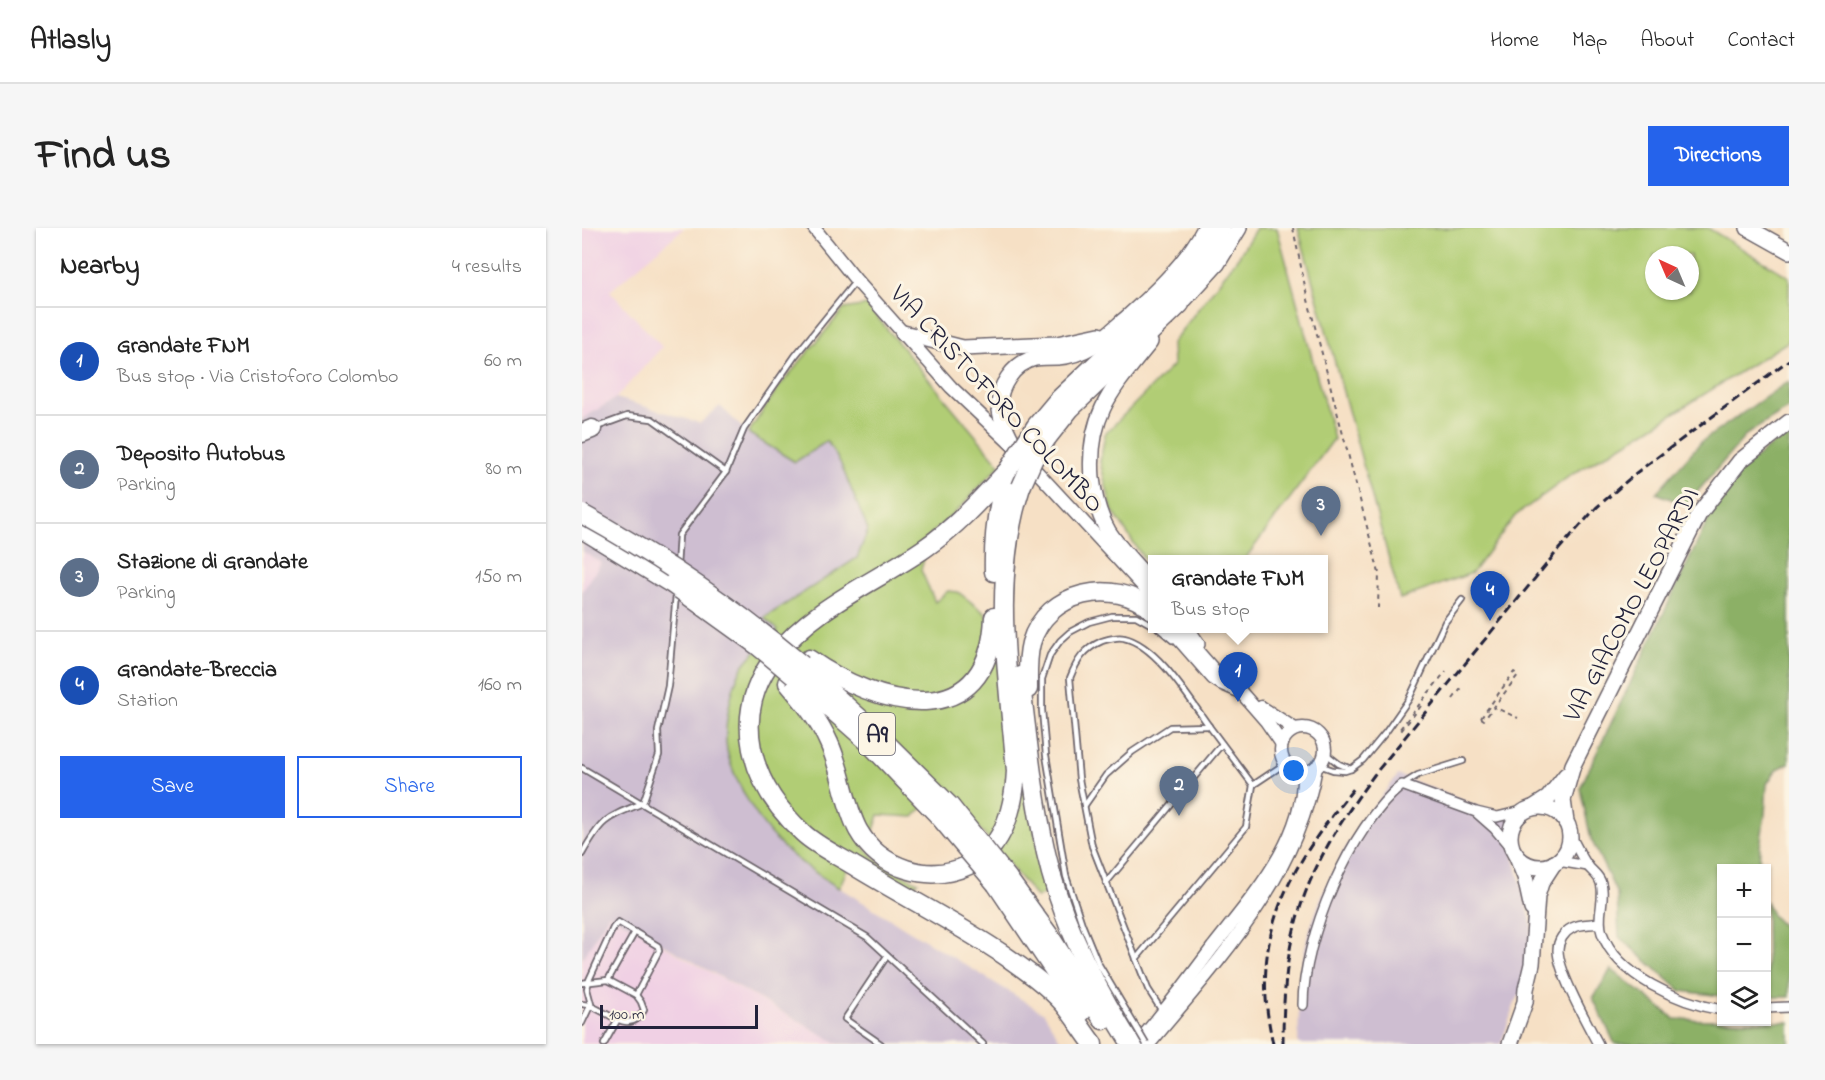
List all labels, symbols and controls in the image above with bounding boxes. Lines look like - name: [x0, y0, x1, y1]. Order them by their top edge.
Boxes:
- text: Atlasly: [30, 21, 111, 62]
- text: Home: [1490, 26, 1539, 56]
- text: Map: [1572, 26, 1607, 56]
- text: About: [1640, 26, 1694, 56]
- text: Contact: [1727, 26, 1795, 56]
- text: Find us: [36, 126, 171, 187]
- button: Directions: [1648, 126, 1789, 186]
- north arrow: [1645, 246, 1699, 300]
- text: Nearby: [60, 248, 139, 286]
- text: 4 results: [452, 253, 522, 282]
- street label: VIA CRISTOFORO COLOMBO: [879, 277, 1112, 523]
- text: Grandate FNM: [117, 331, 250, 363]
- text: 1: [76, 347, 83, 376]
- text: 60 m: [484, 347, 522, 376]
- text: Bus stop · Via Cristoforo Colombo: [117, 363, 398, 392]
- text: Deposito Autobus: [117, 439, 285, 471]
- text: 2: [75, 455, 84, 484]
- text: 80 m: [485, 455, 522, 484]
- text: Parking: [117, 471, 176, 500]
- street label: VIA GIACOMO LEOPARDI: [1554, 481, 1711, 730]
- pin: 3: [1302, 486, 1340, 536]
- text: Stazione di Grandate: [117, 547, 308, 579]
- popup: [1148, 555, 1328, 633]
- text: 3: [75, 563, 84, 592]
- text: 150 m: [475, 563, 522, 592]
- text: Grandate FNM: [1172, 564, 1304, 596]
- pin: 4: [1470, 572, 1510, 621]
- text: Parking: [117, 579, 176, 608]
- text: Bus stop: [1172, 596, 1250, 625]
- pin: 1: [1218, 652, 1258, 702]
- text: Grandate-Breccia: [117, 655, 277, 687]
- text: 4: [75, 671, 84, 700]
- text: 160 m: [478, 671, 522, 700]
- text: Station: [117, 687, 178, 716]
- road number: A9: [859, 713, 895, 755]
- button: Save: [60, 756, 285, 818]
- button: Share: [297, 756, 522, 818]
- your location: [1279, 756, 1308, 785]
- pin: 2: [1160, 766, 1198, 816]
- map controls: [1717, 864, 1771, 1026]
- button: +: [1717, 864, 1771, 918]
- button: −: [1717, 918, 1771, 972]
- button: layers: [1717, 972, 1771, 1026]
- scale bar: [600, 1002, 758, 1030]
- text: 100 m: [609, 1003, 644, 1027]

